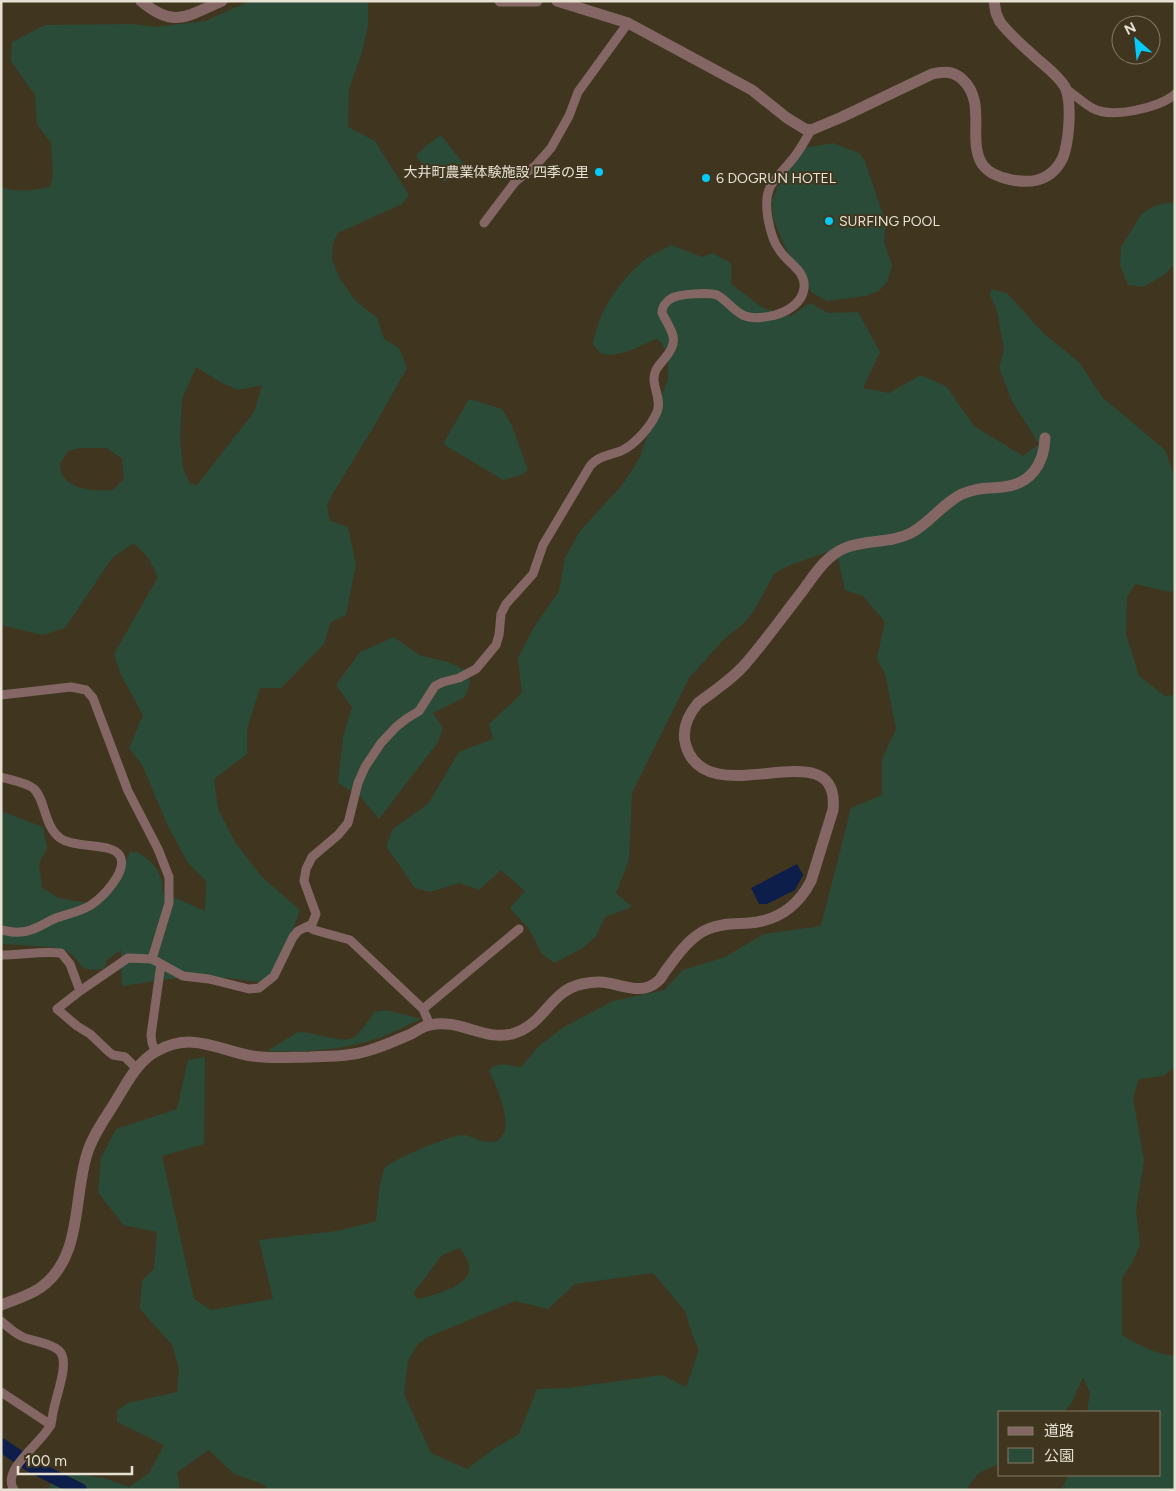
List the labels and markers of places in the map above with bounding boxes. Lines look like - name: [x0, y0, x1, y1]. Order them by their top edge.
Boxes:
- place label: 大井町農業体験施設 四季の里: [404, 164, 589, 181]
- marker: 大井町農業体験施設 四季の里: [593, 166, 605, 178]
- place label: 6 DOGRUN HOTEL: [716, 170, 837, 187]
- marker: 6 DOGRUN HOTEL: [700, 172, 712, 184]
- place label: SURFING POOL: [839, 213, 940, 230]
- marker: SURFING POOL: [823, 215, 835, 227]

